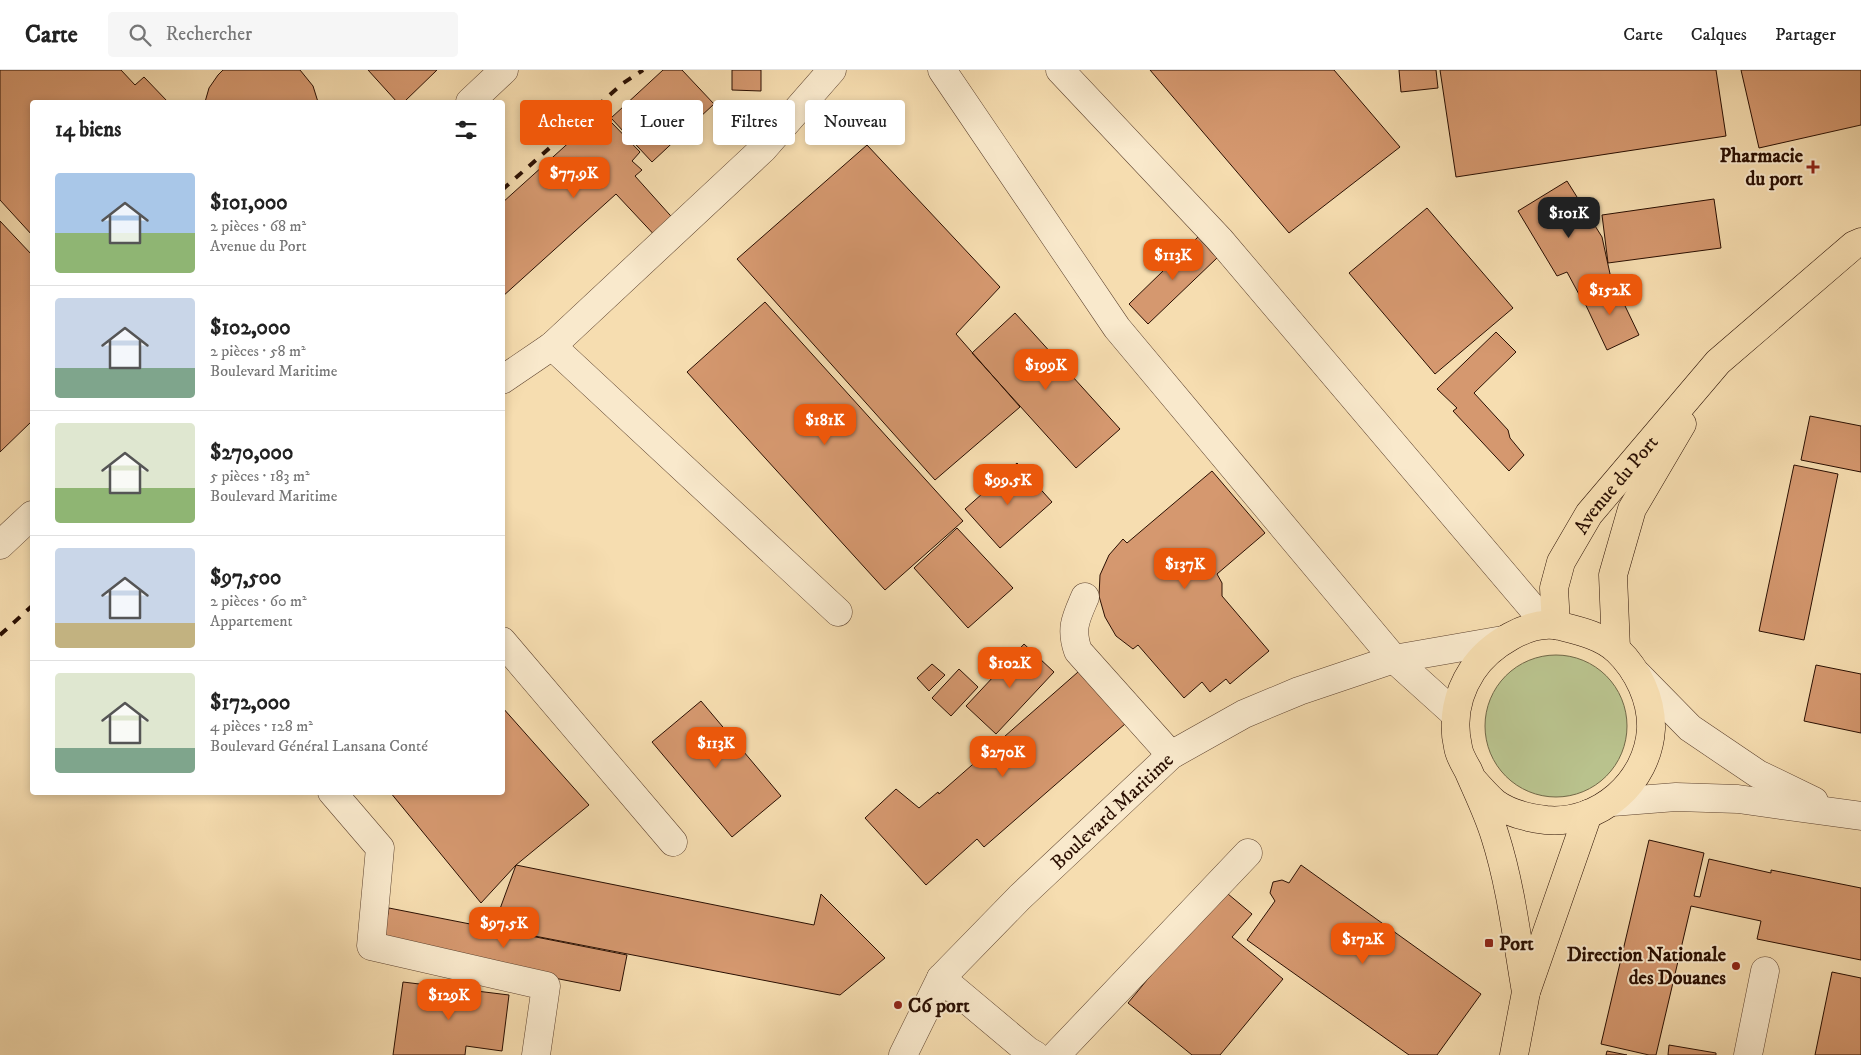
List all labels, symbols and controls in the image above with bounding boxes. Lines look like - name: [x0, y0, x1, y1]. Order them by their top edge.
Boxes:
- search box: [108, 12, 458, 57]
- text: Carte: [25, 20, 78, 50]
- icon: search: [126, 21, 154, 49]
- text: Rechercher: [166, 23, 252, 46]
- text: Carte: [1623, 24, 1663, 46]
- text: Calques: [1691, 24, 1747, 46]
- text: Partager: [1775, 24, 1836, 46]
- chip: Acheter: [520, 100, 612, 145]
- chip: Louer: [622, 100, 703, 145]
- chip: Filtres: [713, 100, 795, 145]
- chip: Nouveau: [805, 100, 905, 145]
- icon: filters: [452, 116, 480, 144]
- text: 14 biens: [55, 117, 121, 143]
- place label: Pharmacie du port: [1719, 144, 1804, 192]
- pin: $77.9K: [533, 156, 615, 199]
- marker: Pharmacie du port: [1807, 161, 1819, 173]
- text: $77.9K: [550, 163, 598, 183]
- text: $101,000: [210, 190, 288, 216]
- icon: home: [95, 193, 155, 253]
- pin: $101K: [1534, 196, 1604, 239]
- text: $101K: [1549, 203, 1589, 223]
- text: 2 pièces · 68 m²: [210, 216, 306, 236]
- text: Avenue du Port: [210, 236, 307, 256]
- pin: $113K: [1138, 238, 1208, 281]
- text: $113K: [1154, 245, 1192, 265]
- pin: $152K: [1575, 274, 1645, 316]
- text: $152K: [1589, 280, 1631, 300]
- text: $102,000: [210, 315, 291, 341]
- icon: home: [95, 318, 155, 378]
- text: 2 pièces · 58 m²: [210, 341, 306, 361]
- pin: $199K: [1011, 348, 1081, 391]
- text: $199K: [1025, 355, 1067, 375]
- text: Boulevard Maritime: [210, 361, 337, 381]
- pin: $181K: [790, 404, 860, 446]
- text: $181K: [805, 410, 845, 430]
- street label: Avenue du Port: [1569, 431, 1664, 539]
- text: $270,000: [210, 440, 293, 466]
- icon: home: [95, 443, 155, 503]
- pin: $99.5K: [967, 464, 1049, 506]
- text: 5 pièces · 183 m²: [210, 466, 310, 486]
- text: $99.5K: [984, 470, 1032, 490]
- text: Boulevard Maritime: [210, 486, 337, 506]
- pin: $137K: [1150, 548, 1220, 590]
- text: $137K: [1165, 554, 1205, 574]
- text: $97,500: [210, 565, 281, 591]
- icon: home: [95, 568, 155, 628]
- text: 2 pièces · 60 m²: [210, 591, 307, 611]
- text: Appartement: [210, 611, 293, 631]
- pin: $102K: [975, 646, 1045, 689]
- text: $102K: [989, 653, 1031, 673]
- text: $172,000: [210, 690, 290, 716]
- icon: home: [95, 693, 155, 753]
- text: 4 pièces · 128 m²: [210, 716, 313, 736]
- pin: $113K: [681, 726, 751, 769]
- text: $113K: [697, 733, 735, 753]
- text: Boulevard Général Lansana Conté: [210, 736, 428, 756]
- pin: $270K: [968, 736, 1038, 778]
- text: $270K: [981, 742, 1025, 762]
- street label: Boulevard Maritime: [1046, 748, 1179, 875]
- pin: $97.5K: [463, 906, 545, 949]
- text: $97.5K: [480, 913, 528, 933]
- pin: $172K: [1328, 922, 1398, 965]
- text: $172K: [1342, 929, 1384, 949]
- place label: Port: [1499, 932, 1534, 957]
- marker: Port: [1483, 937, 1495, 949]
- place label: Direction Nationale des Douanes: [1567, 943, 1727, 991]
- marker: Direction Nationale des Douanes: [1730, 960, 1742, 972]
- pin: $129K: [414, 978, 484, 1021]
- text: $129K: [428, 985, 470, 1005]
- place label: C6 port: [908, 994, 970, 1019]
- marker: C6 port: [892, 999, 904, 1011]

